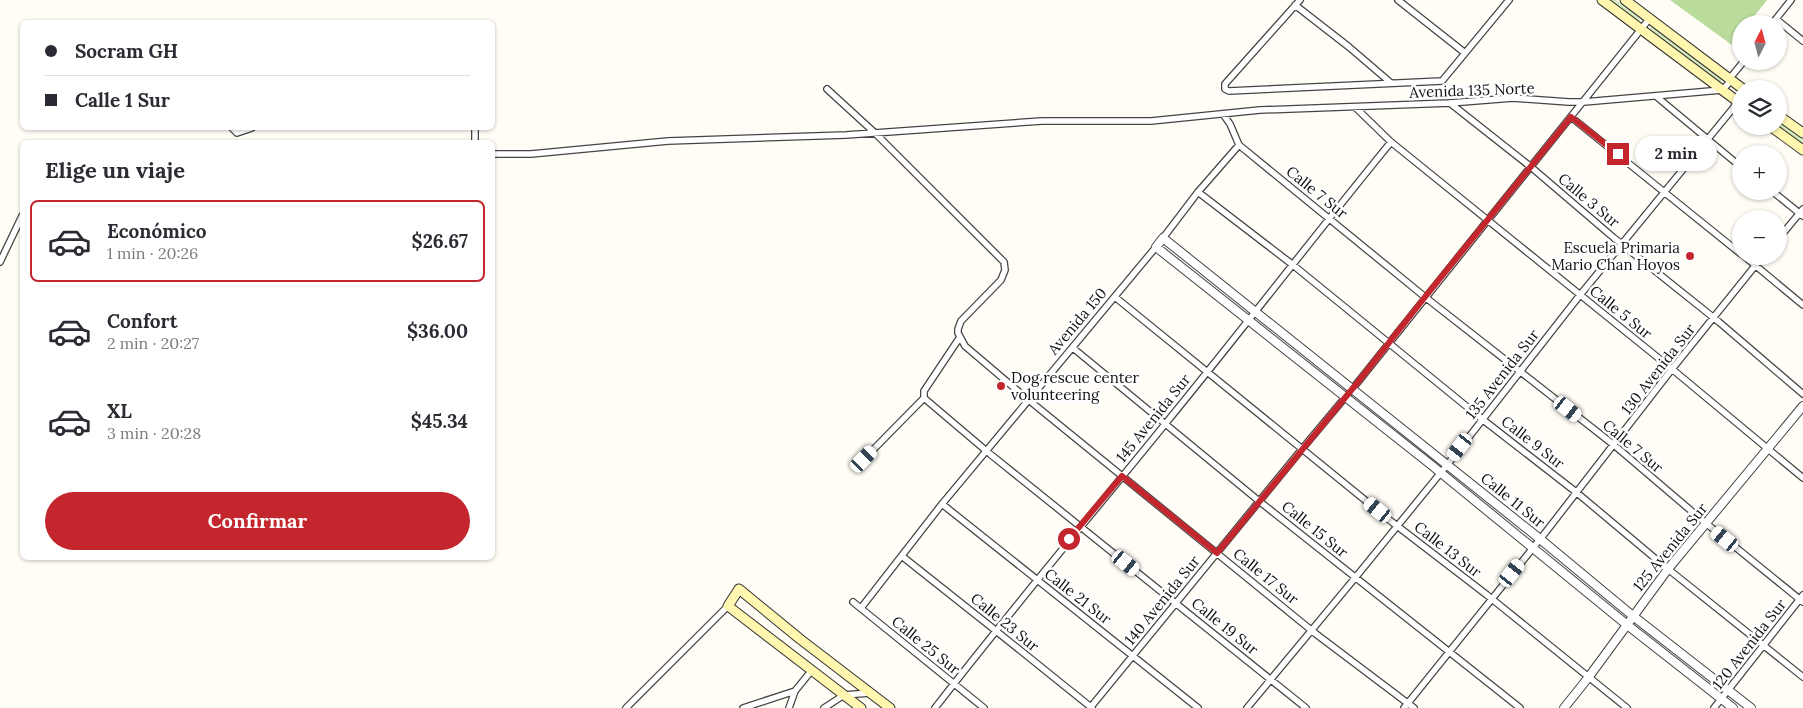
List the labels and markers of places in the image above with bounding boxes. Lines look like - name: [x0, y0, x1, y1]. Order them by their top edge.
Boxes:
- place label: Escuela Primaria Mario Chan Hoyos: [1551, 238, 1680, 274]
- marker: Escuela Primaria Mario Chan Hoyos: [1684, 250, 1696, 262]
- place label: Dog rescue center volunteering: [1011, 368, 1140, 404]
- marker: Dog rescue center volunteering: [995, 380, 1007, 392]

